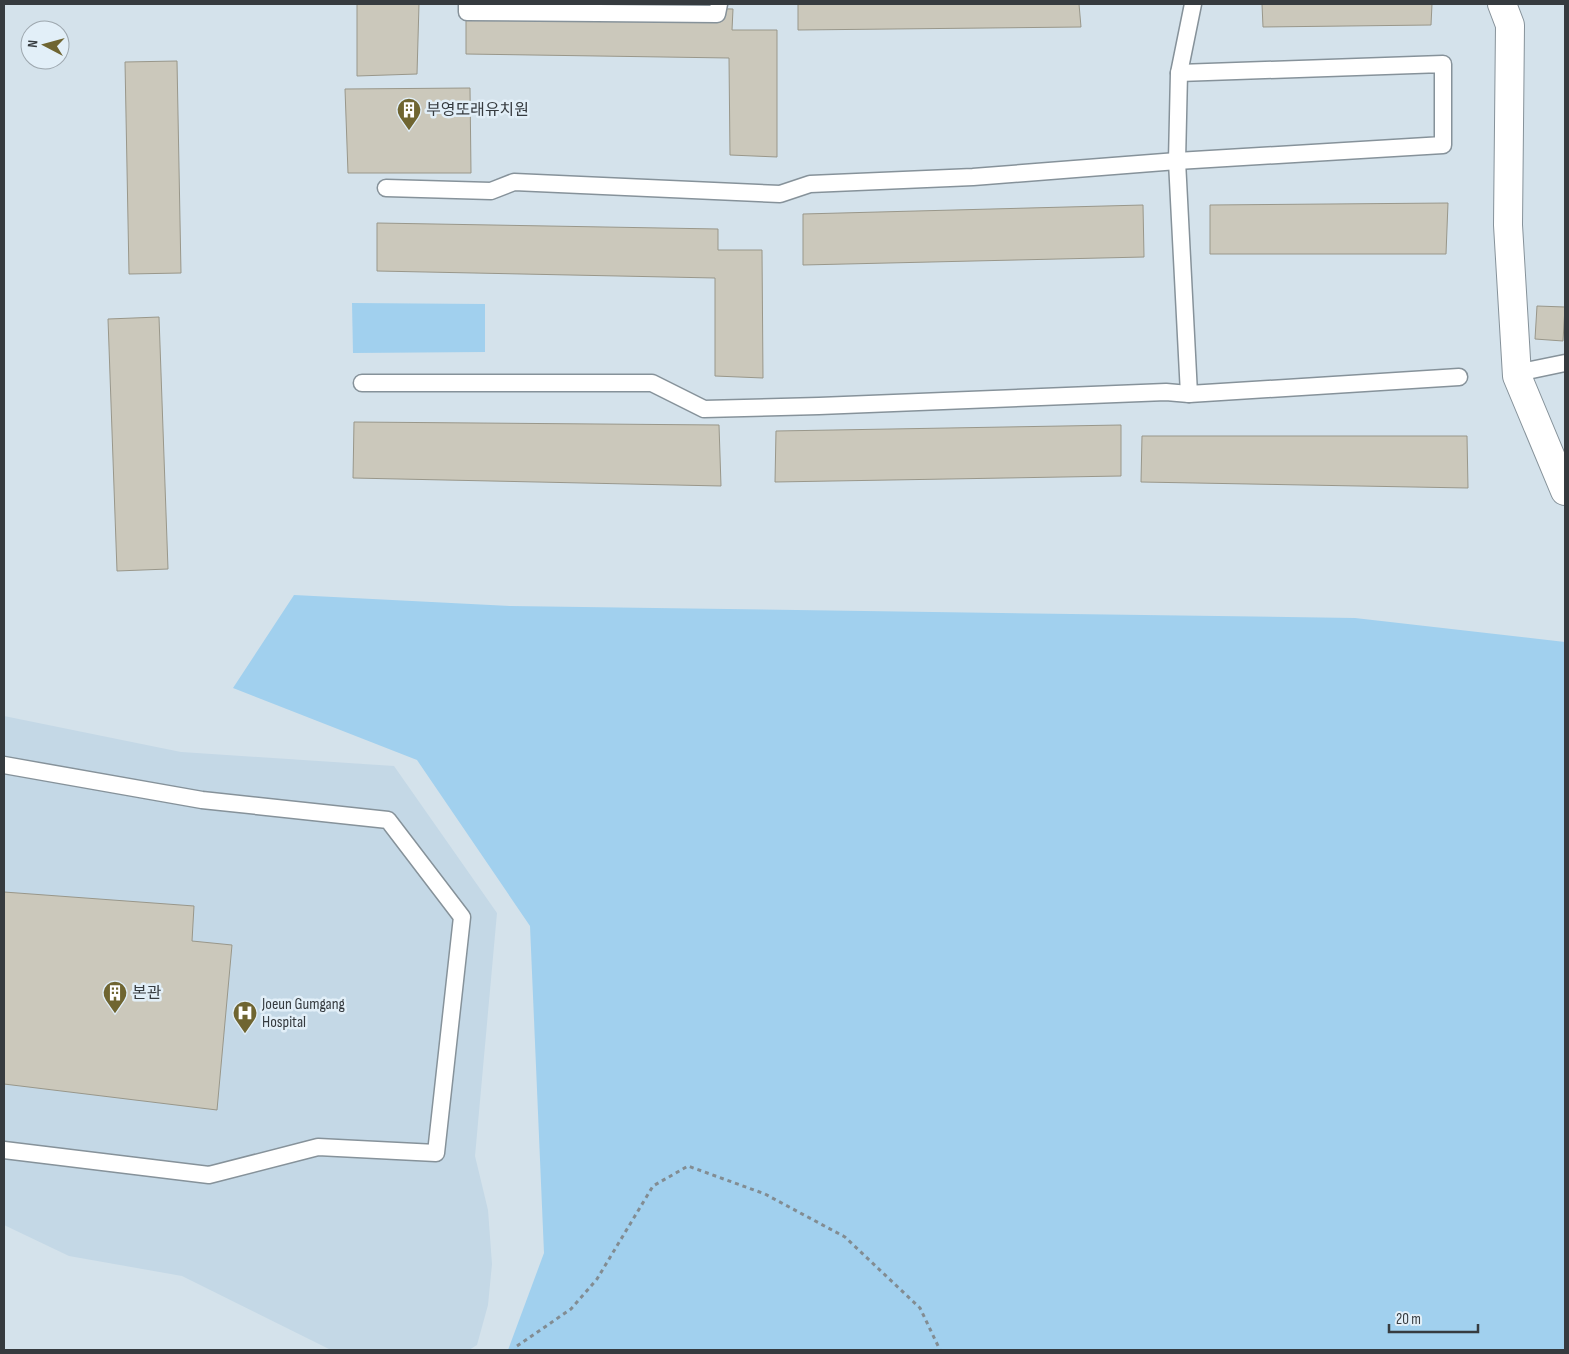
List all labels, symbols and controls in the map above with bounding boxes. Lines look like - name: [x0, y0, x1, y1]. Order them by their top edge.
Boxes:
- north arrow: [20, 20, 70, 70]
- text: N: [24, 39, 41, 48]
- building icon: 부영또래유치원: [396, 97, 422, 131]
- place label: 부영또래유치원: [426, 101, 529, 120]
- building icon: 본관: [102, 980, 128, 1014]
- place label: 본관: [132, 984, 162, 1003]
- place label: Joeun Gumgang Hospital: [261, 995, 345, 1032]
- hospital icon: Joeun Gumgang Hospital: [232, 1000, 258, 1034]
- scale bar: [1389, 1302, 1478, 1334]
- text: 20 m: [1396, 1310, 1421, 1329]

